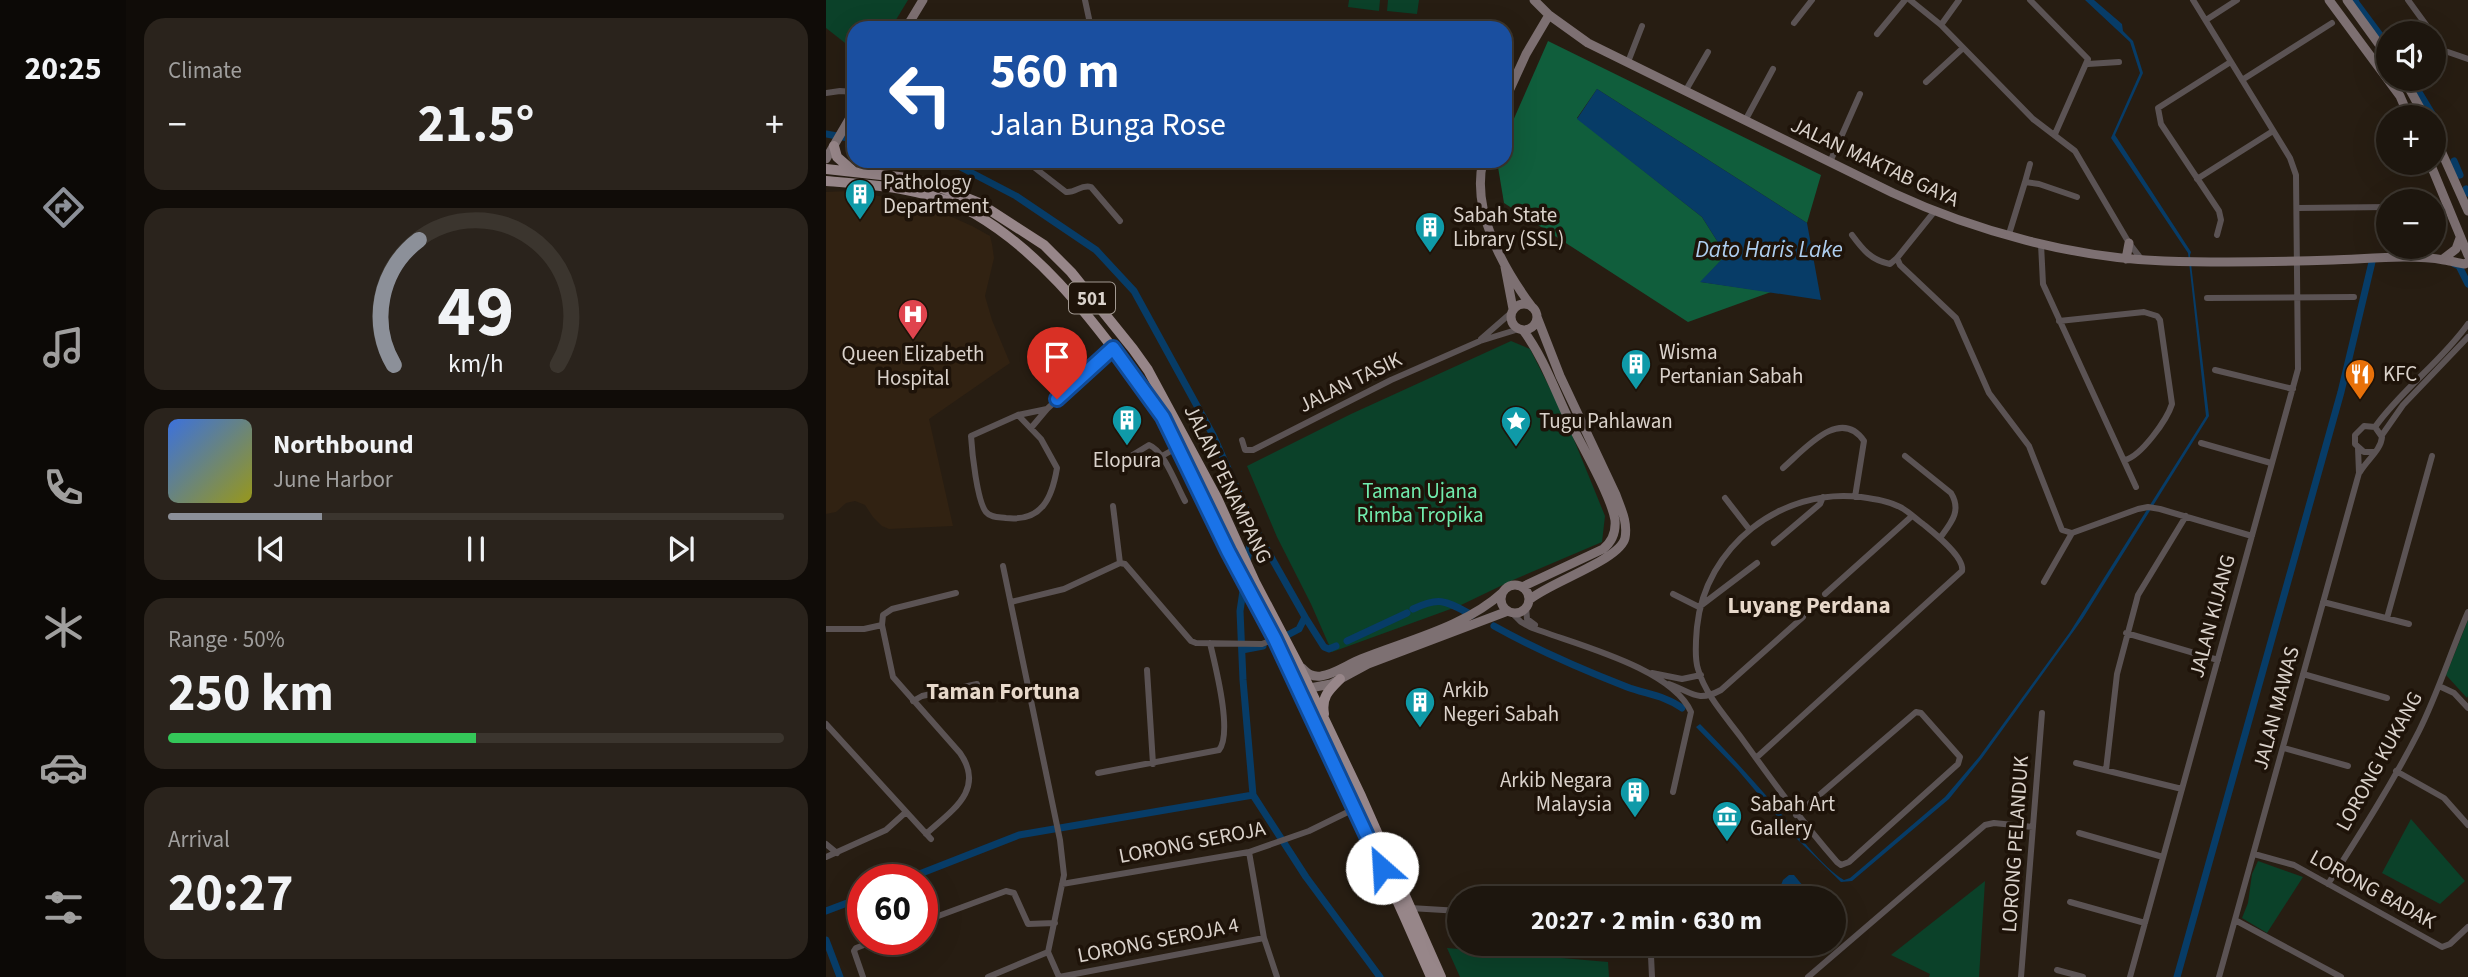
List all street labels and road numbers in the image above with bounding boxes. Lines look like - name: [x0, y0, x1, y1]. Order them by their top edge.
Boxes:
- street label: JALAN MAKTAB GAYA: [1786, 110, 1965, 214]
- road number: 501: [1069, 282, 1115, 314]
- street label: JALAN TASIK: [1293, 344, 1407, 420]
- street label: JALAN PENAMPANG: [1177, 400, 1279, 568]
- street label: JALAN KIJANG: [2181, 551, 2243, 681]
- street label: JALAN MAWAS: [2245, 643, 2307, 773]
- street label: LORONG KUKANG: [2328, 686, 2430, 836]
- street label: LORONG PELANDUK: [1994, 754, 2036, 933]
- street label: LORONG SEROJA: [1116, 813, 1269, 871]
- street label: LORONG BADAK: [2304, 842, 2442, 937]
- street label: LORONG SEROJA 4: [1075, 910, 1241, 970]

